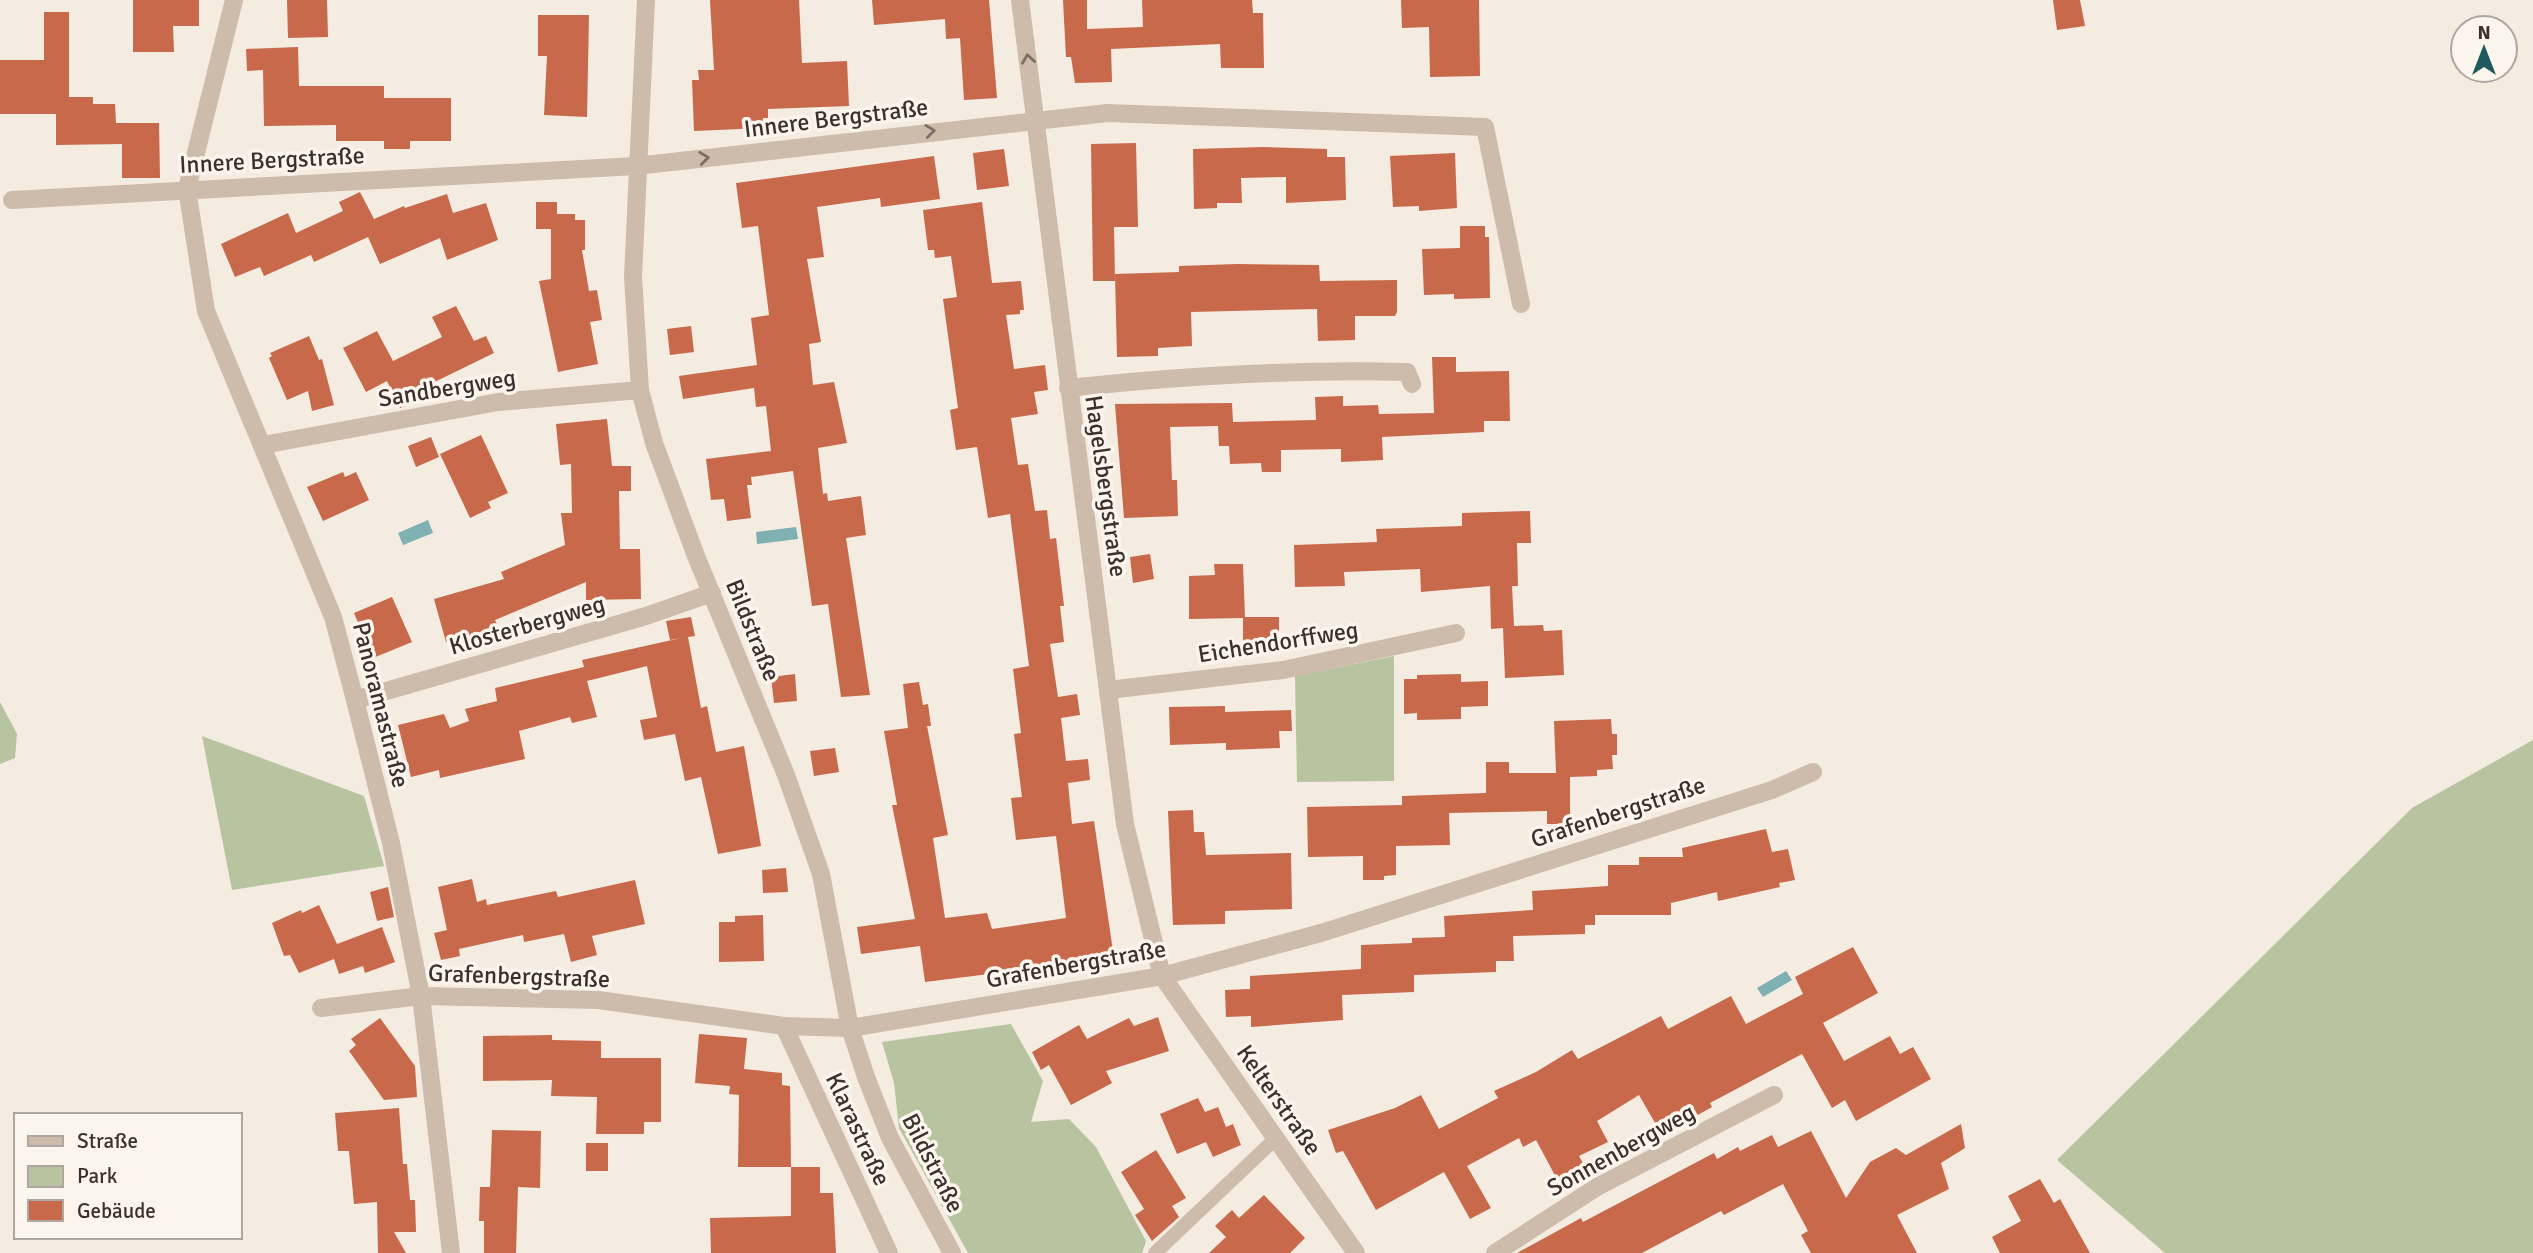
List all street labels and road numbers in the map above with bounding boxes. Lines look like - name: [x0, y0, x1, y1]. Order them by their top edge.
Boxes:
- street label: Innere Bergstraße: [742, 92, 930, 144]
- street label: Innere Bergstraße: [179, 140, 365, 180]
- street label: Sandbergweg: [376, 362, 518, 414]
- street label: Hagelsbergstraße: [1078, 393, 1134, 579]
- street label: Bildstraße: [719, 575, 787, 685]
- street label: Klosterbergweg: [446, 588, 608, 662]
- street label: Eichendorffweg: [1196, 615, 1360, 669]
- street label: Panoramastraße: [346, 619, 416, 791]
- street label: Grafenbergstraße: [1527, 770, 1709, 854]
- street label: Grafenbergstraße: [984, 933, 1168, 995]
- street label: Grafenbergstraße: [428, 958, 610, 994]
- street label: Kelterstraße: [1230, 1039, 1328, 1161]
- street label: Klarastraße: [819, 1068, 897, 1190]
- street label: Sonnenbergweg: [1542, 1097, 1700, 1203]
- street label: Bildstraße: [895, 1108, 971, 1218]

